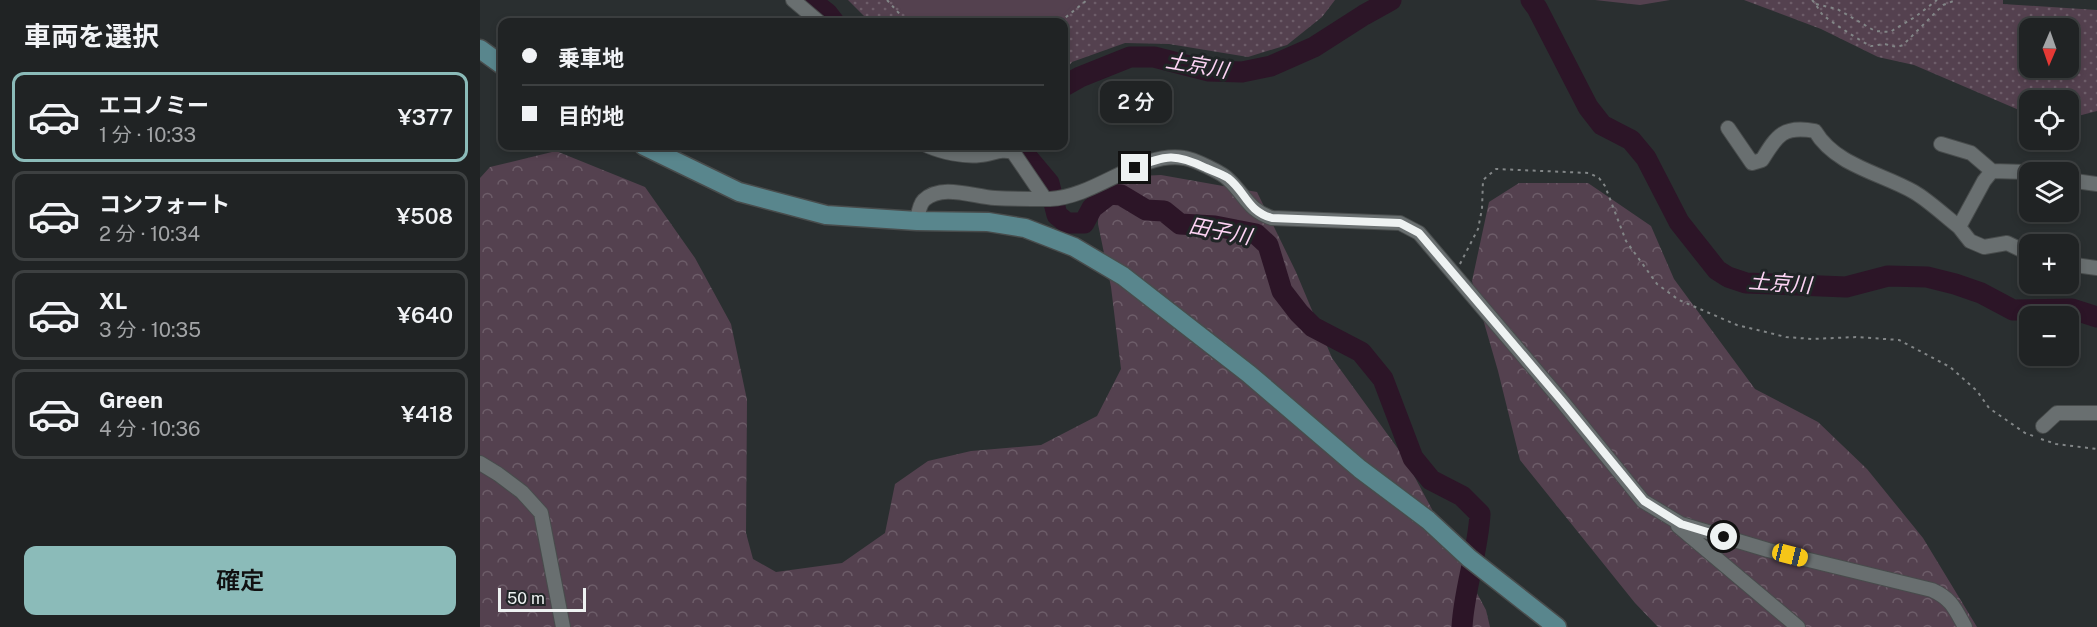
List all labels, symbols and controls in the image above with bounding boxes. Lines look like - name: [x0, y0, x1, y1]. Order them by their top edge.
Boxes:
- north arrow: [2019, 18, 2079, 78]
- map controls: [2019, 18, 2079, 366]
- text: 車両を選択: [24, 20, 159, 52]
- text: 乗車地: [558, 45, 624, 71]
- water label: 土京川: [1164, 47, 1232, 83]
- callout: 2 分: [1099, 81, 1171, 123]
- icon: car: [27, 90, 81, 144]
- text: 2 分: [1117, 90, 1155, 114]
- button: locate: [2019, 90, 2079, 150]
- text: エコノミー: [99, 92, 209, 118]
- text: 目的地: [558, 103, 624, 129]
- text: ¥377: [398, 104, 453, 130]
- text: 1 分 · 10:33: [99, 123, 196, 147]
- route end: [1121, 154, 1148, 181]
- button: layers: [2019, 162, 2079, 222]
- icon: car: [27, 189, 81, 243]
- text: コンフォート: [99, 191, 230, 217]
- text: ¥508: [396, 203, 453, 229]
- water label: 田子川: [1187, 213, 1255, 250]
- text: 2 分 · 10:34: [99, 222, 200, 246]
- button: +: [2019, 234, 2079, 294]
- water label: 土京川: [1748, 268, 1814, 298]
- icon: car: [27, 288, 81, 342]
- text: XL: [99, 288, 127, 314]
- text: ¥640: [397, 302, 453, 328]
- button: −: [2019, 306, 2079, 366]
- text: 3 分 · 10:35: [99, 318, 201, 342]
- icon: car: [27, 387, 81, 441]
- text: Green: [99, 387, 163, 413]
- text: ¥418: [401, 401, 453, 427]
- text: 4 分 · 10:36: [99, 417, 200, 441]
- route start: [1710, 523, 1737, 550]
- car: [1770, 542, 1810, 568]
- button: 確定: [24, 546, 456, 615]
- scale bar: [498, 585, 586, 612]
- text: 50 m: [507, 589, 545, 608]

